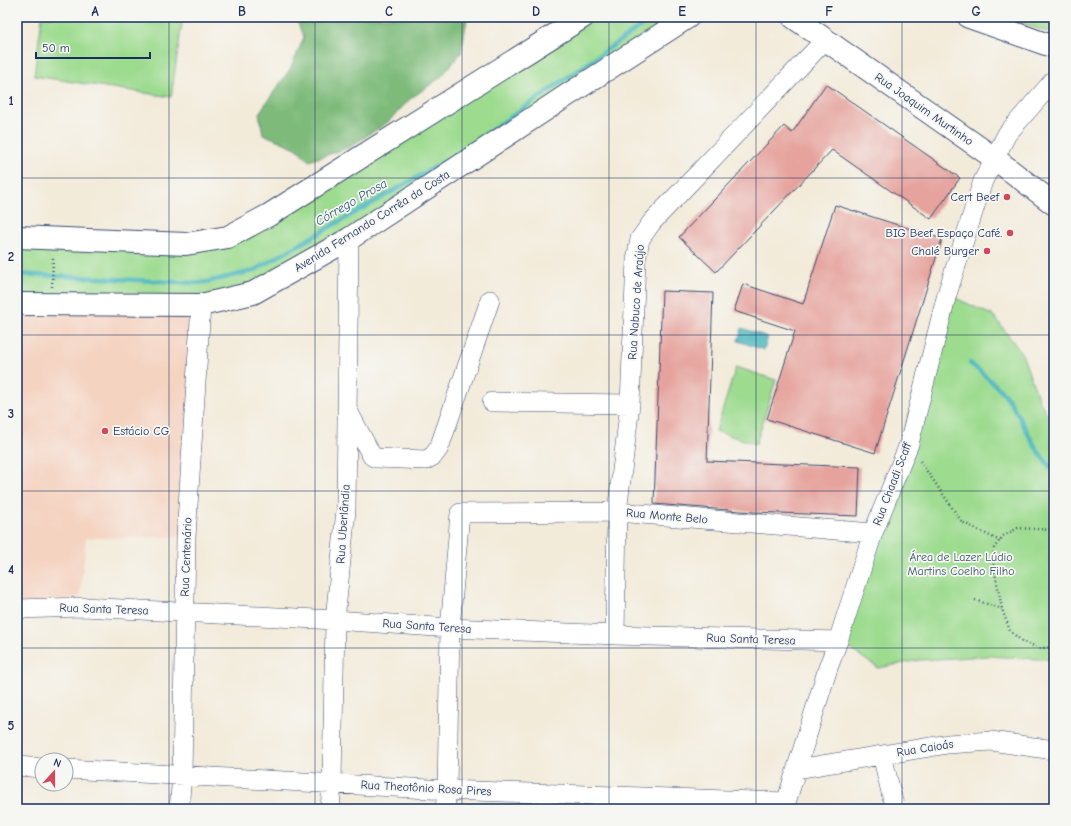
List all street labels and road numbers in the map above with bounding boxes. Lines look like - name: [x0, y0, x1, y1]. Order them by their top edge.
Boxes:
- street label: Rua Joaquim Murtinho: [872, 70, 976, 148]
- street label: Avenida Fernando Corrêa da Costa: [292, 167, 452, 275]
- street label: Rua Nabuco de Araújo: [625, 244, 647, 360]
- street label: Rua Chaadi Scaff: [870, 440, 915, 528]
- street label: Rua Uberlândia: [333, 484, 353, 564]
- street label: Rua Monte Belo: [626, 505, 708, 527]
- street label: Rua Centenário: [178, 517, 194, 597]
- street label: Rua Santa Teresa: [59, 600, 149, 618]
- street label: Rua Santa Teresa: [382, 616, 472, 636]
- street label: Rua Santa Teresa: [706, 630, 796, 648]
- street label: Rua Caioás: [896, 737, 954, 759]
- street label: Rua Theotônio Rosa Pires: [360, 778, 492, 798]

